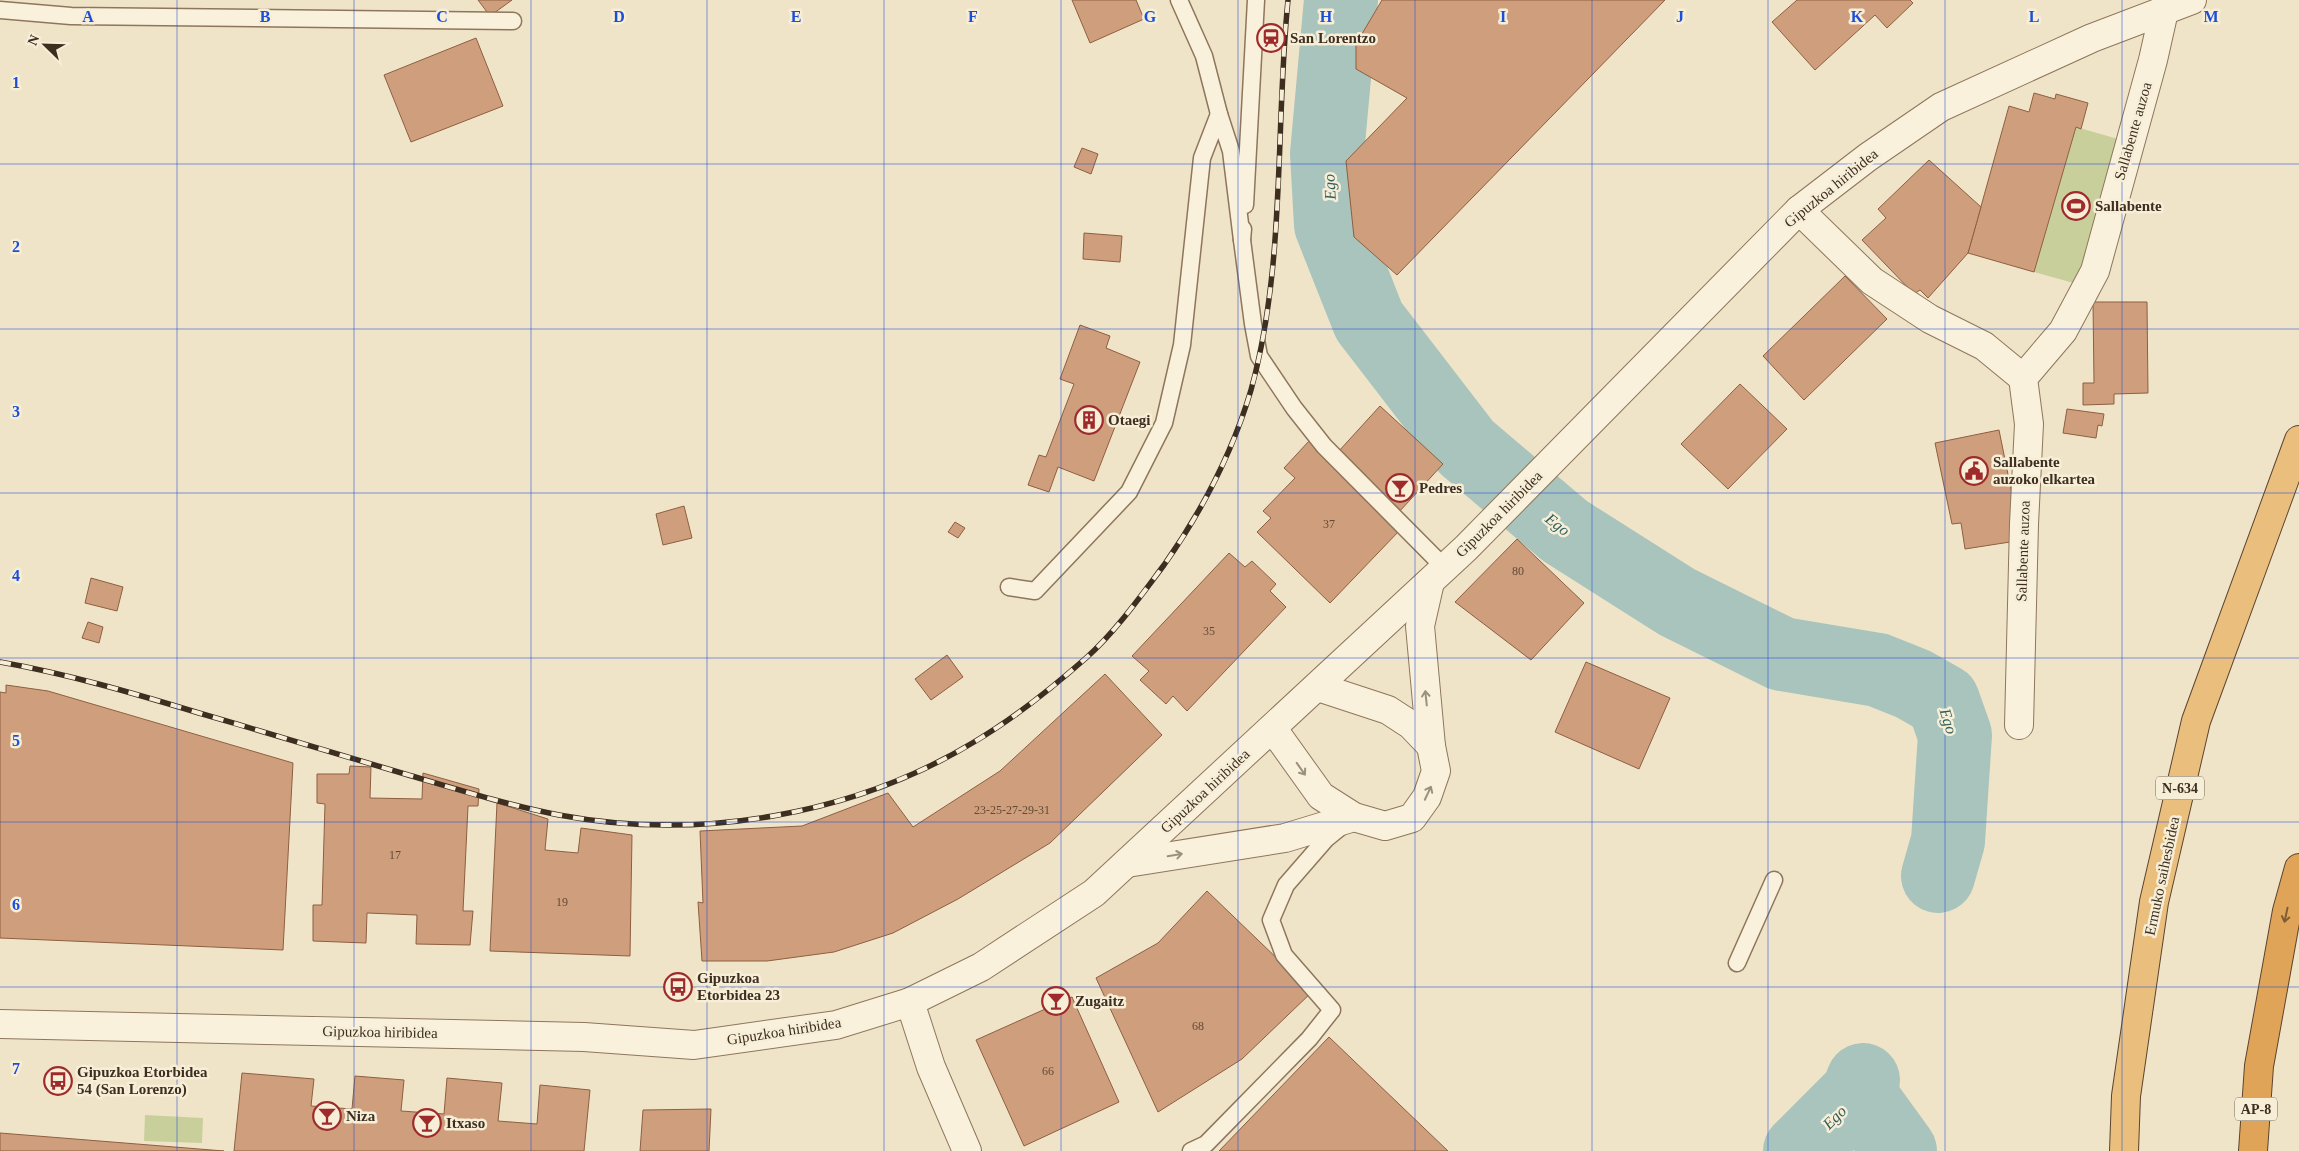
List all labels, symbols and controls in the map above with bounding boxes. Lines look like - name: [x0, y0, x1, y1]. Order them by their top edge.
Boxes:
- text: A: [82, 8, 94, 25]
- text: B: [260, 8, 271, 25]
- text: C: [436, 8, 448, 25]
- text: D: [613, 8, 625, 25]
- text: E: [791, 8, 801, 25]
- text: F: [968, 8, 978, 25]
- text: G: [1144, 8, 1157, 25]
- text: H: [1320, 8, 1333, 25]
- text: I: [1500, 8, 1506, 25]
- text: J: [1676, 8, 1684, 25]
- text: K: [1851, 8, 1864, 25]
- text: L: [2029, 8, 2039, 25]
- text: M: [2203, 8, 2219, 25]
- north arrow: [20, 20, 70, 70]
- station icon: San Lorentzo: [1256, 23, 1286, 53]
- place label: San Lorentzo: [1290, 30, 1376, 46]
- text: N: [25, 33, 42, 48]
- text: 1: [12, 74, 20, 91]
- street label: Sallabente auzoa: [2111, 80, 2155, 182]
- street label: Gipuzkoa hiribidea: [1781, 145, 1881, 231]
- water label: Ego: [1320, 174, 1340, 201]
- sports icon: Sallabente: [2061, 191, 2091, 221]
- place label: Sallabente: [2095, 198, 2162, 214]
- text: 2: [12, 238, 20, 255]
- text: 3: [12, 403, 20, 420]
- building icon: Otaegi: [1074, 405, 1104, 435]
- place label: Otaegi: [1108, 412, 1151, 428]
- place label: Sallabente auzoko elkartea: [1993, 454, 2096, 487]
- public building icon: Sallabente auzoko elkartea: [1959, 456, 1989, 486]
- street label: Gipuzkoa hiribidea: [1453, 467, 1546, 560]
- bar icon: Pedres: [1385, 473, 1415, 503]
- place label: Pedres: [1419, 480, 1462, 496]
- street label: Sallabente auzoa: [2013, 500, 2033, 602]
- water label: Ego: [1541, 509, 1573, 540]
- house number: 37: [1323, 517, 1335, 531]
- house number: 80: [1512, 564, 1524, 578]
- text: 4: [12, 567, 20, 584]
- house number: 35: [1203, 624, 1215, 638]
- one-way arrow: [1421, 690, 1431, 706]
- water label: Ego: [1935, 705, 1960, 736]
- text: 5: [12, 732, 20, 749]
- street label: Gipuzkoa hiribidea: [1157, 746, 1253, 836]
- one-way arrow: [1296, 762, 1306, 776]
- road number: N-634: [2156, 776, 2204, 800]
- one-way arrow: [1423, 786, 1433, 801]
- house number: 23-25-27-29-31: [974, 803, 1050, 817]
- street label: Ermuko saihesbidea: [2142, 815, 2182, 937]
- house number: 17: [389, 848, 401, 862]
- one-way arrow: [1167, 850, 1183, 860]
- house number: 19: [556, 895, 568, 909]
- text: 6: [12, 896, 20, 913]
- one-way arrow: [2281, 907, 2291, 923]
- place label: Gipuzkoa Etorbidea 23: [697, 970, 780, 1003]
- bus stop icon: Gipuzkoa Etorbidea 23: [663, 972, 693, 1002]
- bar icon: Zugaitz: [1041, 986, 1071, 1016]
- place label: Zugaitz: [1075, 993, 1125, 1009]
- street label: Gipuzkoa hiribidea: [726, 1014, 843, 1048]
- house number: 68: [1192, 1019, 1204, 1033]
- street label: Gipuzkoa hiribidea: [322, 1023, 438, 1041]
- text: 7: [12, 1060, 20, 1077]
- place label: Gipuzkoa Etorbidea 54 (San Lorenzo): [77, 1064, 208, 1098]
- house number: 66: [1042, 1064, 1054, 1078]
- bus stop icon: Gipuzkoa Etorbidea 54 (San Lorenzo): [43, 1066, 73, 1096]
- road number: AP-8: [2235, 1098, 2277, 1120]
- bar icon: Niza: [312, 1101, 342, 1131]
- water label: Ego: [1819, 1102, 1850, 1134]
- place label: Niza: [346, 1108, 376, 1124]
- bar icon: Itxaso: [412, 1108, 442, 1138]
- place label: Itxaso: [446, 1115, 485, 1131]

